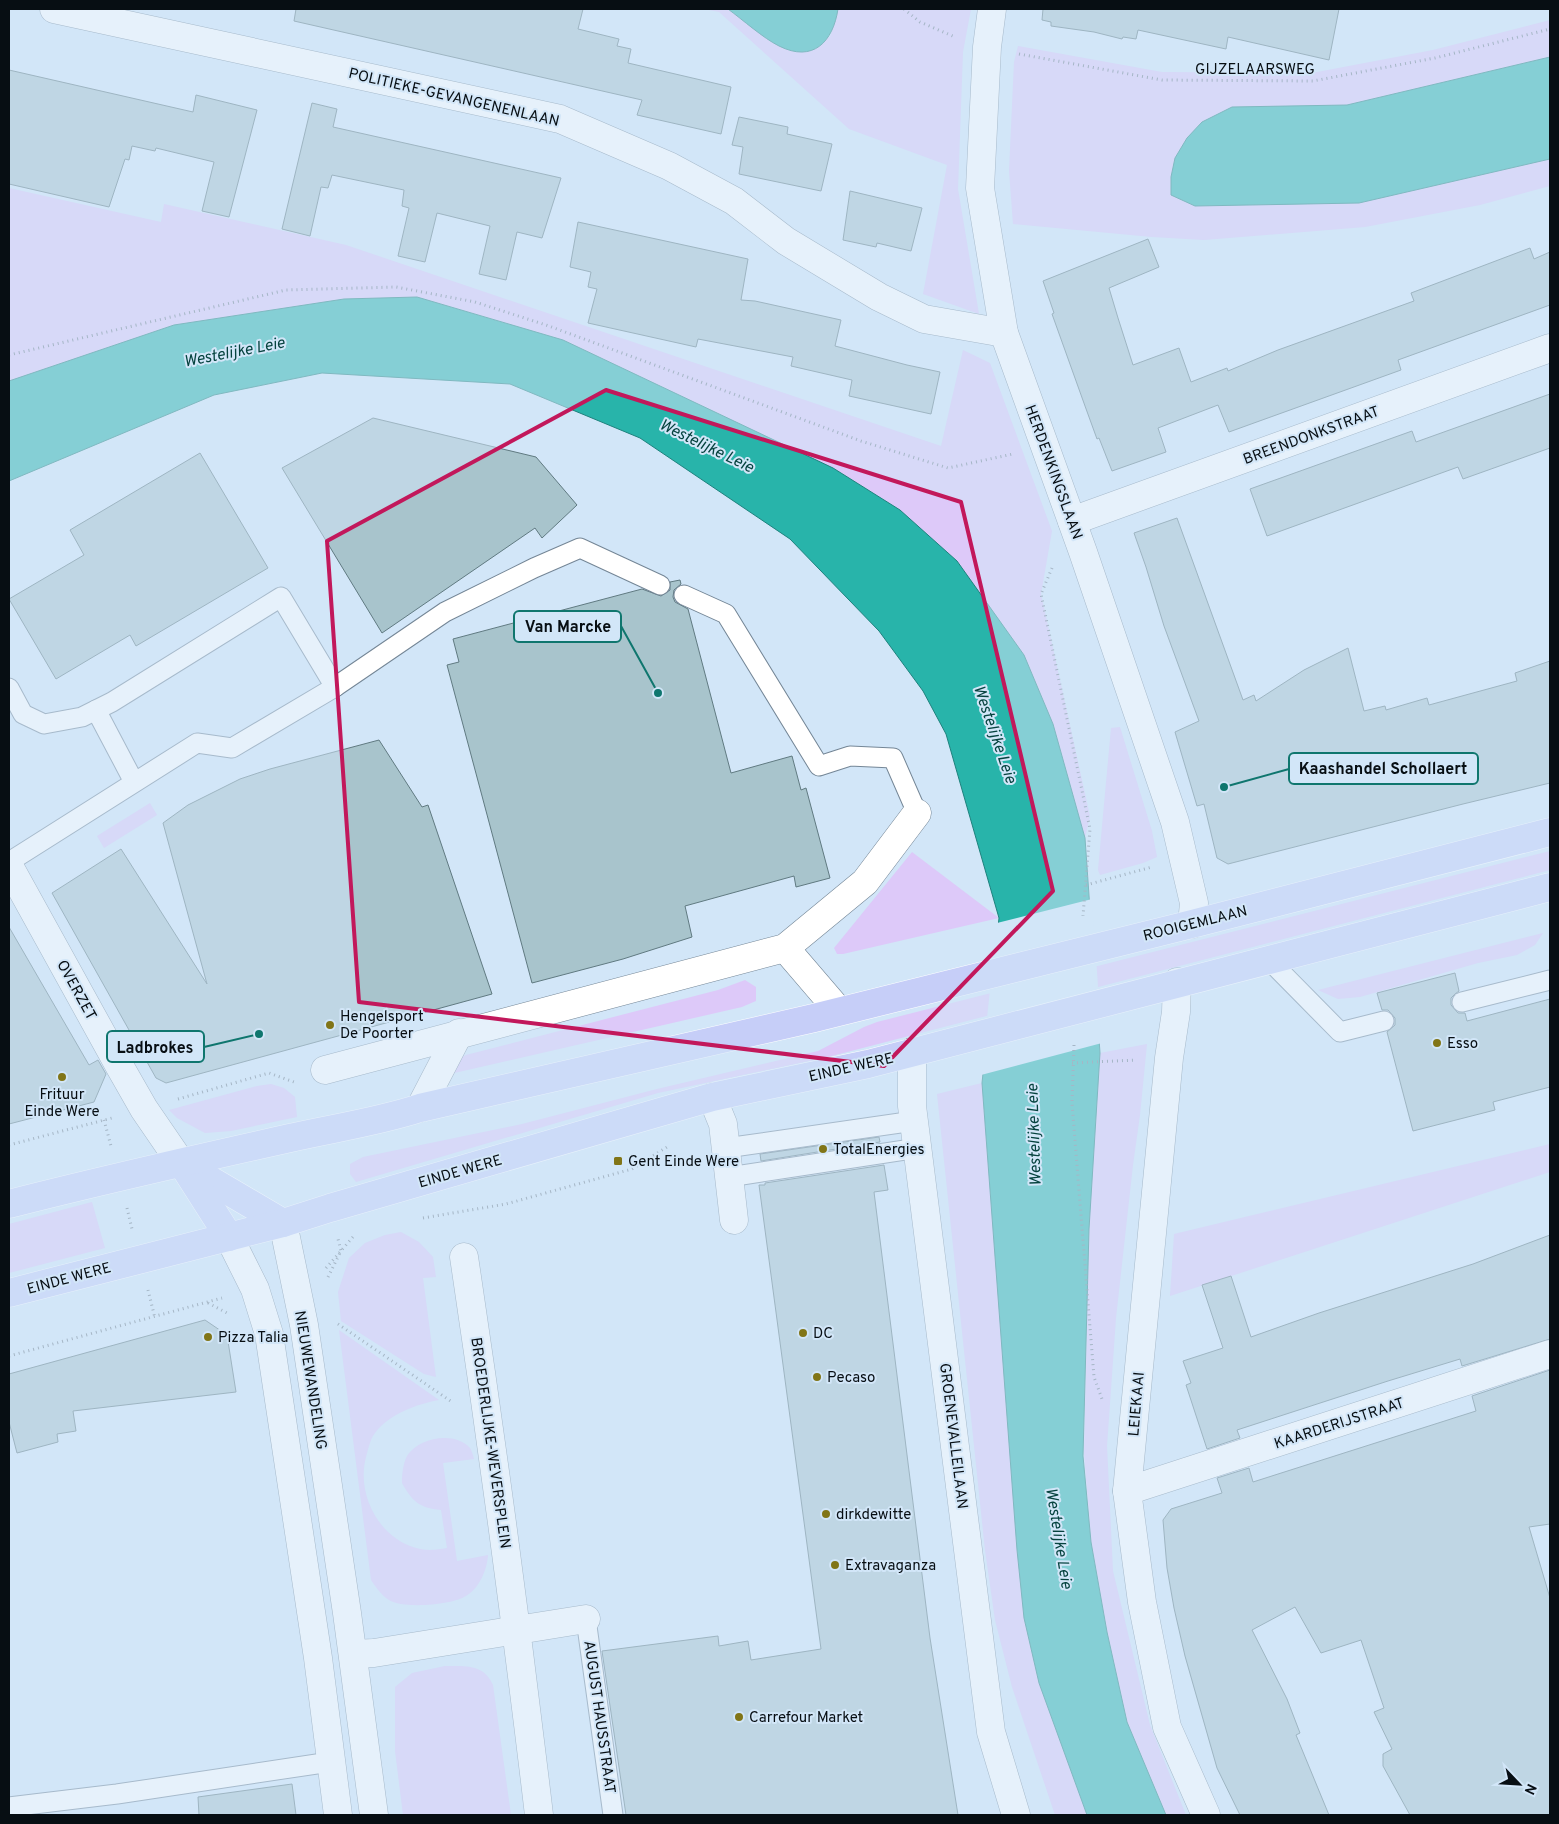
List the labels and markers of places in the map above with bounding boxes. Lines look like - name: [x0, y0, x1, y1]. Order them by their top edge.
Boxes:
- callout: Van Marcke: [514, 611, 621, 642]
- callout: Kaashandel Schollaert: [1289, 753, 1478, 784]
- place label: Hengelsport De Poorter: [340, 1008, 424, 1044]
- marker: Hengelsport De Poorter: [324, 1019, 336, 1031]
- callout: Ladbrokes: [107, 1031, 204, 1062]
- place label: Esso: [1447, 1035, 1478, 1054]
- marker: Esso: [1431, 1037, 1443, 1049]
- marker: Frituur Einde Were: [56, 1071, 68, 1083]
- place label: Frituur Einde Were: [24, 1086, 100, 1122]
- place label: TotalEnergies: [833, 1141, 924, 1160]
- marker: TotalEnergies: [817, 1143, 829, 1155]
- place label: Gent Einde Were: [628, 1153, 739, 1172]
- marker: Gent Einde Were: [612, 1155, 624, 1167]
- place label: DC: [813, 1325, 833, 1344]
- marker: DC: [797, 1327, 809, 1339]
- place label: Pizza Talia: [218, 1329, 289, 1348]
- marker: Pizza Talia: [202, 1331, 214, 1343]
- place label: Pecaso: [827, 1369, 875, 1388]
- marker: Pecaso: [811, 1371, 823, 1383]
- place label: dirkdewitte: [836, 1506, 911, 1525]
- marker: dirkdewitte: [820, 1508, 832, 1520]
- place label: Extravaganza: [845, 1557, 936, 1576]
- marker: Extravaganza: [829, 1559, 841, 1571]
- place label: Carrefour Market: [749, 1709, 863, 1728]
- marker: Carrefour Market: [733, 1711, 745, 1723]

